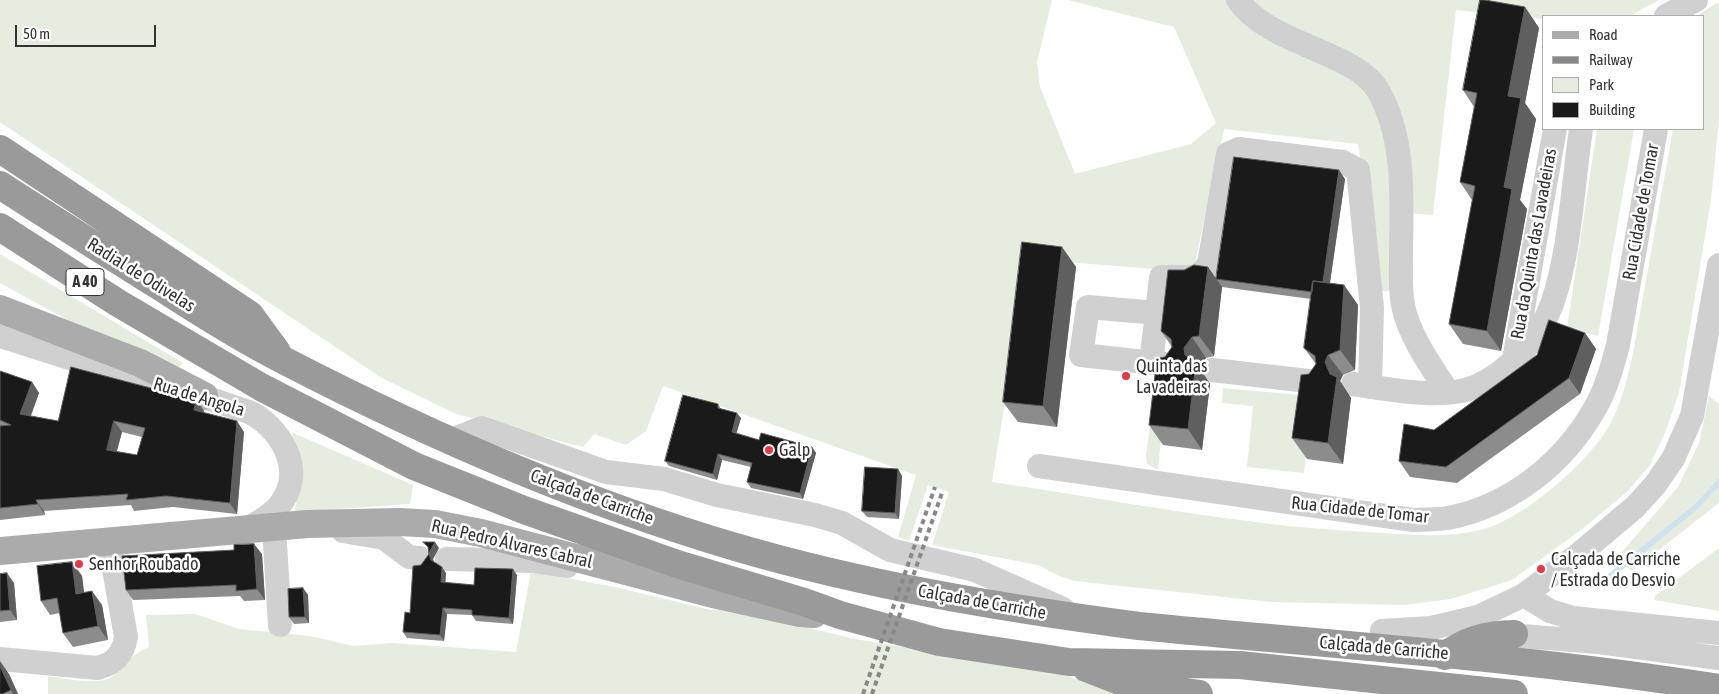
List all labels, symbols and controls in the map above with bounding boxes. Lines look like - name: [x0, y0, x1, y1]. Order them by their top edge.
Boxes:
- scale bar: [18, 15, 159, 47]
- legend: [1542, 15, 1704, 130]
- text: 50 m: [23, 25, 50, 42]
- text: Road: [1589, 26, 1618, 43]
- text: Railway: [1589, 51, 1633, 68]
- text: Park: [1589, 76, 1614, 93]
- text: Building: [1589, 101, 1635, 118]
- street label: Rua Cidade de Tomar: [1618, 142, 1664, 282]
- street label: Rua da Quinta das Lavadeiras: [1507, 147, 1561, 341]
- street label: Radial de Odivelas: [83, 233, 199, 317]
- road number: A 40: [66, 268, 104, 296]
- place label: Quinta das Lavadeiras: [1136, 355, 1207, 398]
- marker: Quinta das Lavadeiras: [1120, 370, 1132, 382]
- street label: Rua de Angola: [151, 373, 247, 421]
- place label: Galp: [779, 439, 810, 461]
- marker: Galp: [763, 444, 775, 456]
- street label: Calçada de Carriche: [527, 465, 657, 529]
- street label: Rua Cidade de Tomar: [1290, 492, 1430, 528]
- street label: Rua Pedro Álvares Cabral: [429, 515, 595, 573]
- place label: Calçada de Carriche / Estrada do Desvio: [1551, 548, 1680, 590]
- place label: Senhor Roubado: [89, 553, 198, 575]
- marker: Senhor Roubado: [73, 558, 85, 570]
- marker: Calçada de Carriche / Estrada do Desvio: [1535, 563, 1547, 575]
- street label: Calçada de Carriche: [916, 580, 1048, 624]
- street label: Calçada de Carriche: [1319, 632, 1449, 664]

